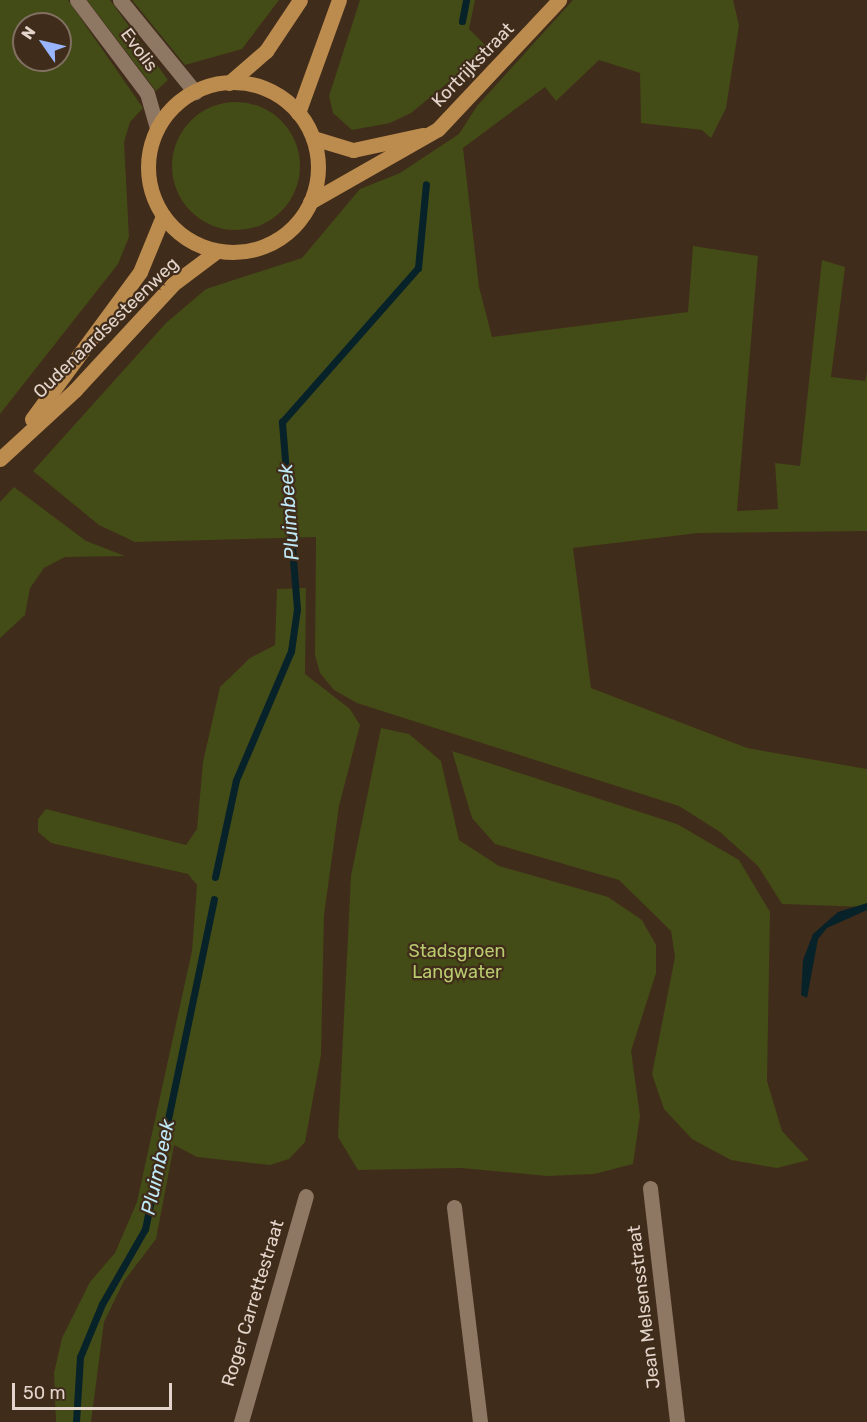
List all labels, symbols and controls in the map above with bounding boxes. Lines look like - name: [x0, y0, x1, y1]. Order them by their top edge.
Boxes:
- north arrow: [12, 12, 72, 72]
- street label: Kortrijkstraat: [427, 18, 519, 112]
- text: N: [17, 23, 39, 43]
- street label: Evolis: [116, 24, 162, 76]
- street label: Oudenaardsesteenweg: [29, 253, 183, 403]
- water label: Pluimbeek: [274, 463, 304, 561]
- park label: Stadsgroen Langwater: [409, 941, 505, 984]
- water label: Pluimbeek: [136, 1117, 180, 1217]
- street label: Roger Carrettestraat: [217, 1217, 289, 1389]
- street label: Jean Melsensstraat: [623, 1224, 665, 1390]
- scale bar: [15, 1371, 176, 1409]
- text: 50 m: [23, 1382, 66, 1404]

